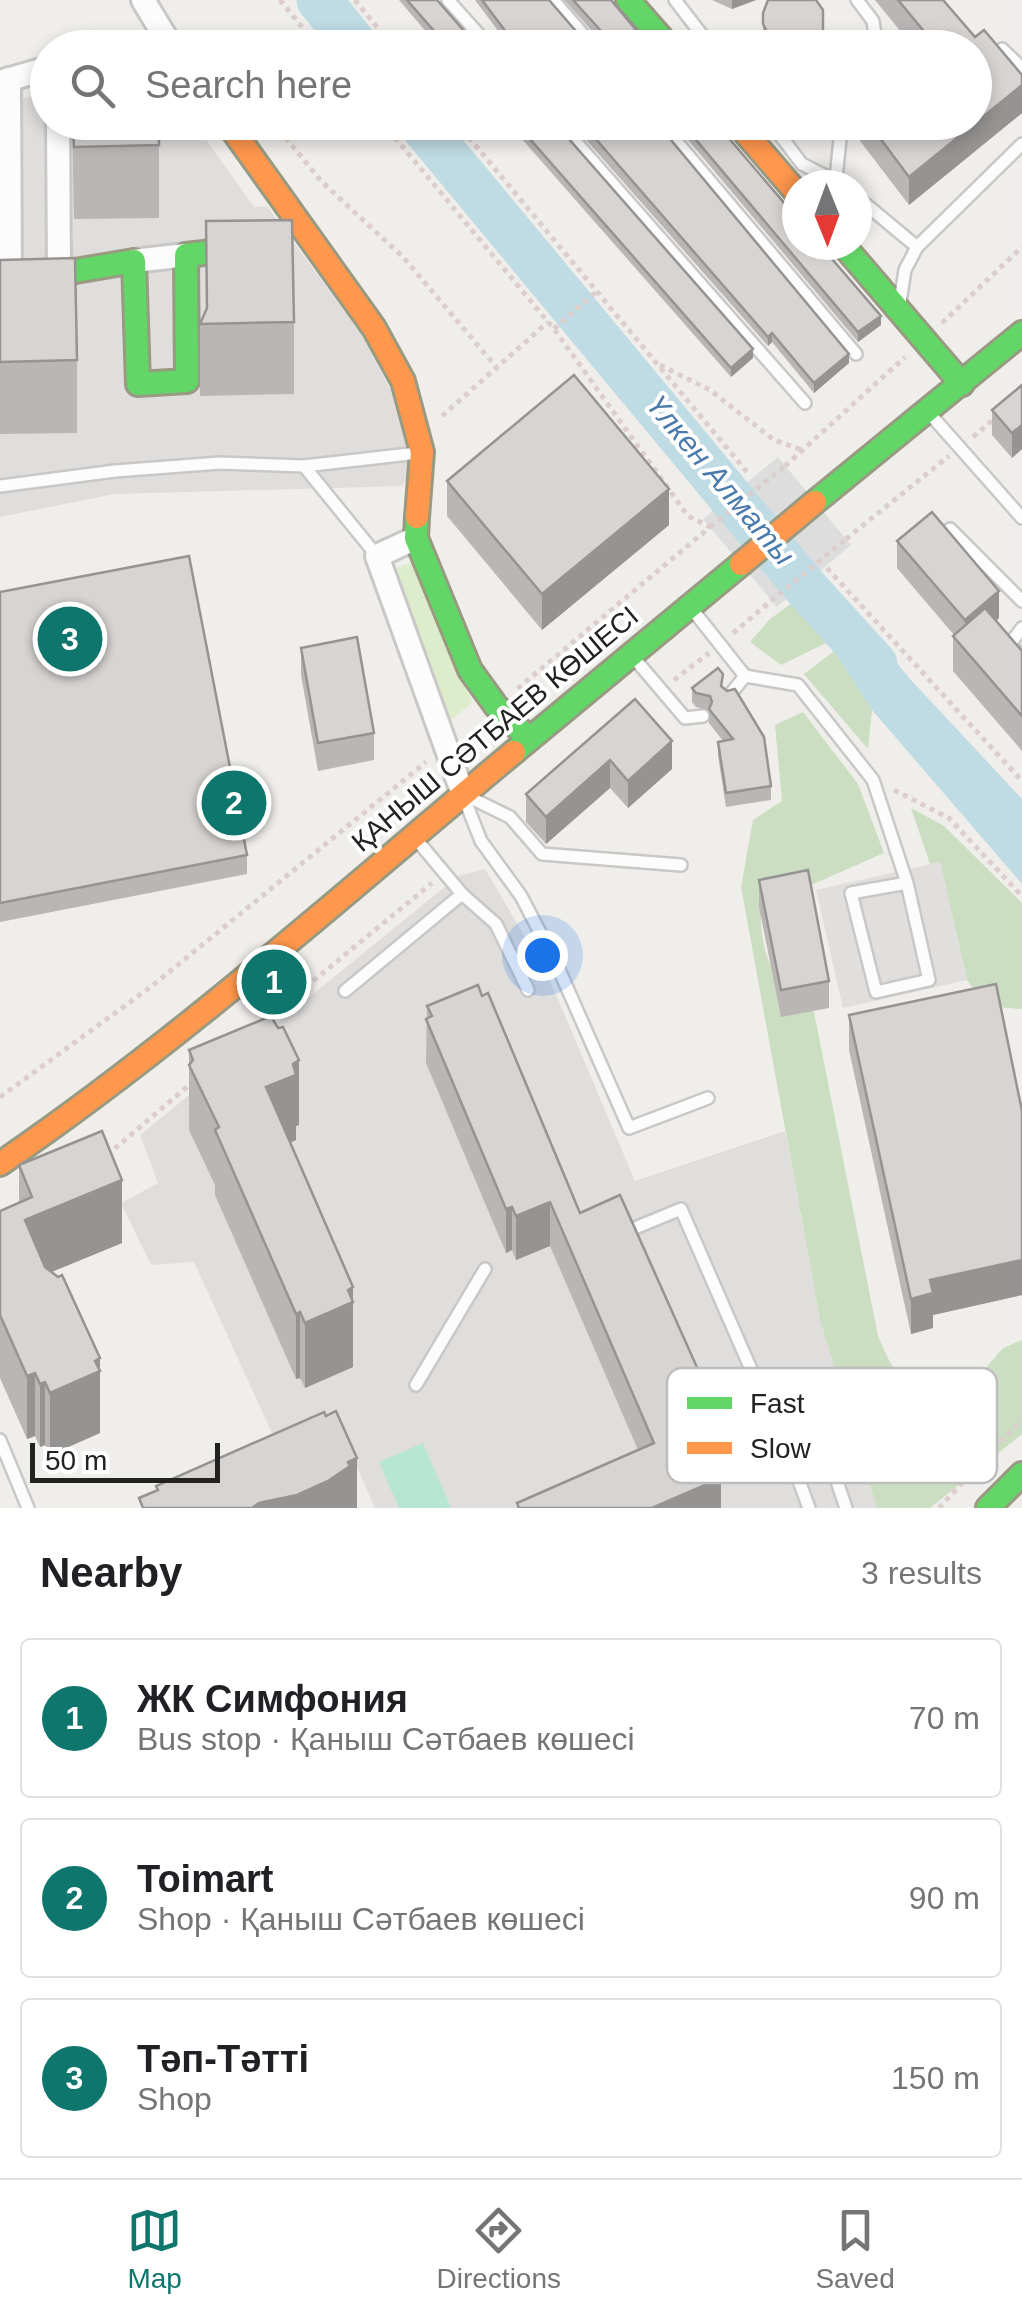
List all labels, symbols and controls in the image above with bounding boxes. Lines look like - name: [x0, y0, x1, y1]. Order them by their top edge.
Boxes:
- search box: [30, 30, 992, 140]
- icon: search: [65, 58, 120, 113]
- text: Search here: [145, 64, 352, 106]
- north arrow: [782, 170, 872, 260]
- water label: Үлкен Алматы: [641, 389, 801, 571]
- street label: ҚАНЫШ СӘТБАЕВ КӨШЕСІ: [346, 600, 644, 858]
- pin: 3: [38, 602, 102, 676]
- pin: 2: [202, 766, 266, 840]
- your location: [517, 930, 568, 981]
- pin: 1: [242, 944, 306, 1020]
- legend: [667, 1368, 997, 1483]
- text: Fast: [750, 1388, 805, 1419]
- text: Slow: [750, 1433, 811, 1464]
- scale bar: [30, 1438, 220, 1482]
- text: 50 m: [45, 1445, 107, 1476]
- text: Nearby: [40, 1549, 182, 1596]
- text: 3 results: [861, 1555, 982, 1591]
- text: ЖК Симфония: [137, 1678, 408, 1720]
- text: 1: [66, 1700, 83, 1736]
- text: 70 m: [909, 1700, 980, 1736]
- text: Bus stop · Қаныш Сәтбаев көшесі: [137, 1721, 635, 1757]
- text: Toimart: [137, 1858, 274, 1900]
- text: 2: [66, 1880, 83, 1916]
- text: 90 m: [909, 1880, 980, 1916]
- text: Shop · Қаныш Сәтбаев көшесі: [137, 1901, 585, 1937]
- text: Тәп-Тәтті: [137, 2038, 309, 2080]
- text: 3: [66, 2060, 83, 2096]
- text: 150 m: [891, 2060, 980, 2096]
- text: Shop: [137, 2081, 212, 2117]
- tab: Map: [127, 2203, 182, 2295]
- tab: Directions: [437, 2203, 561, 2295]
- tab: Saved: [815, 2203, 895, 2295]

